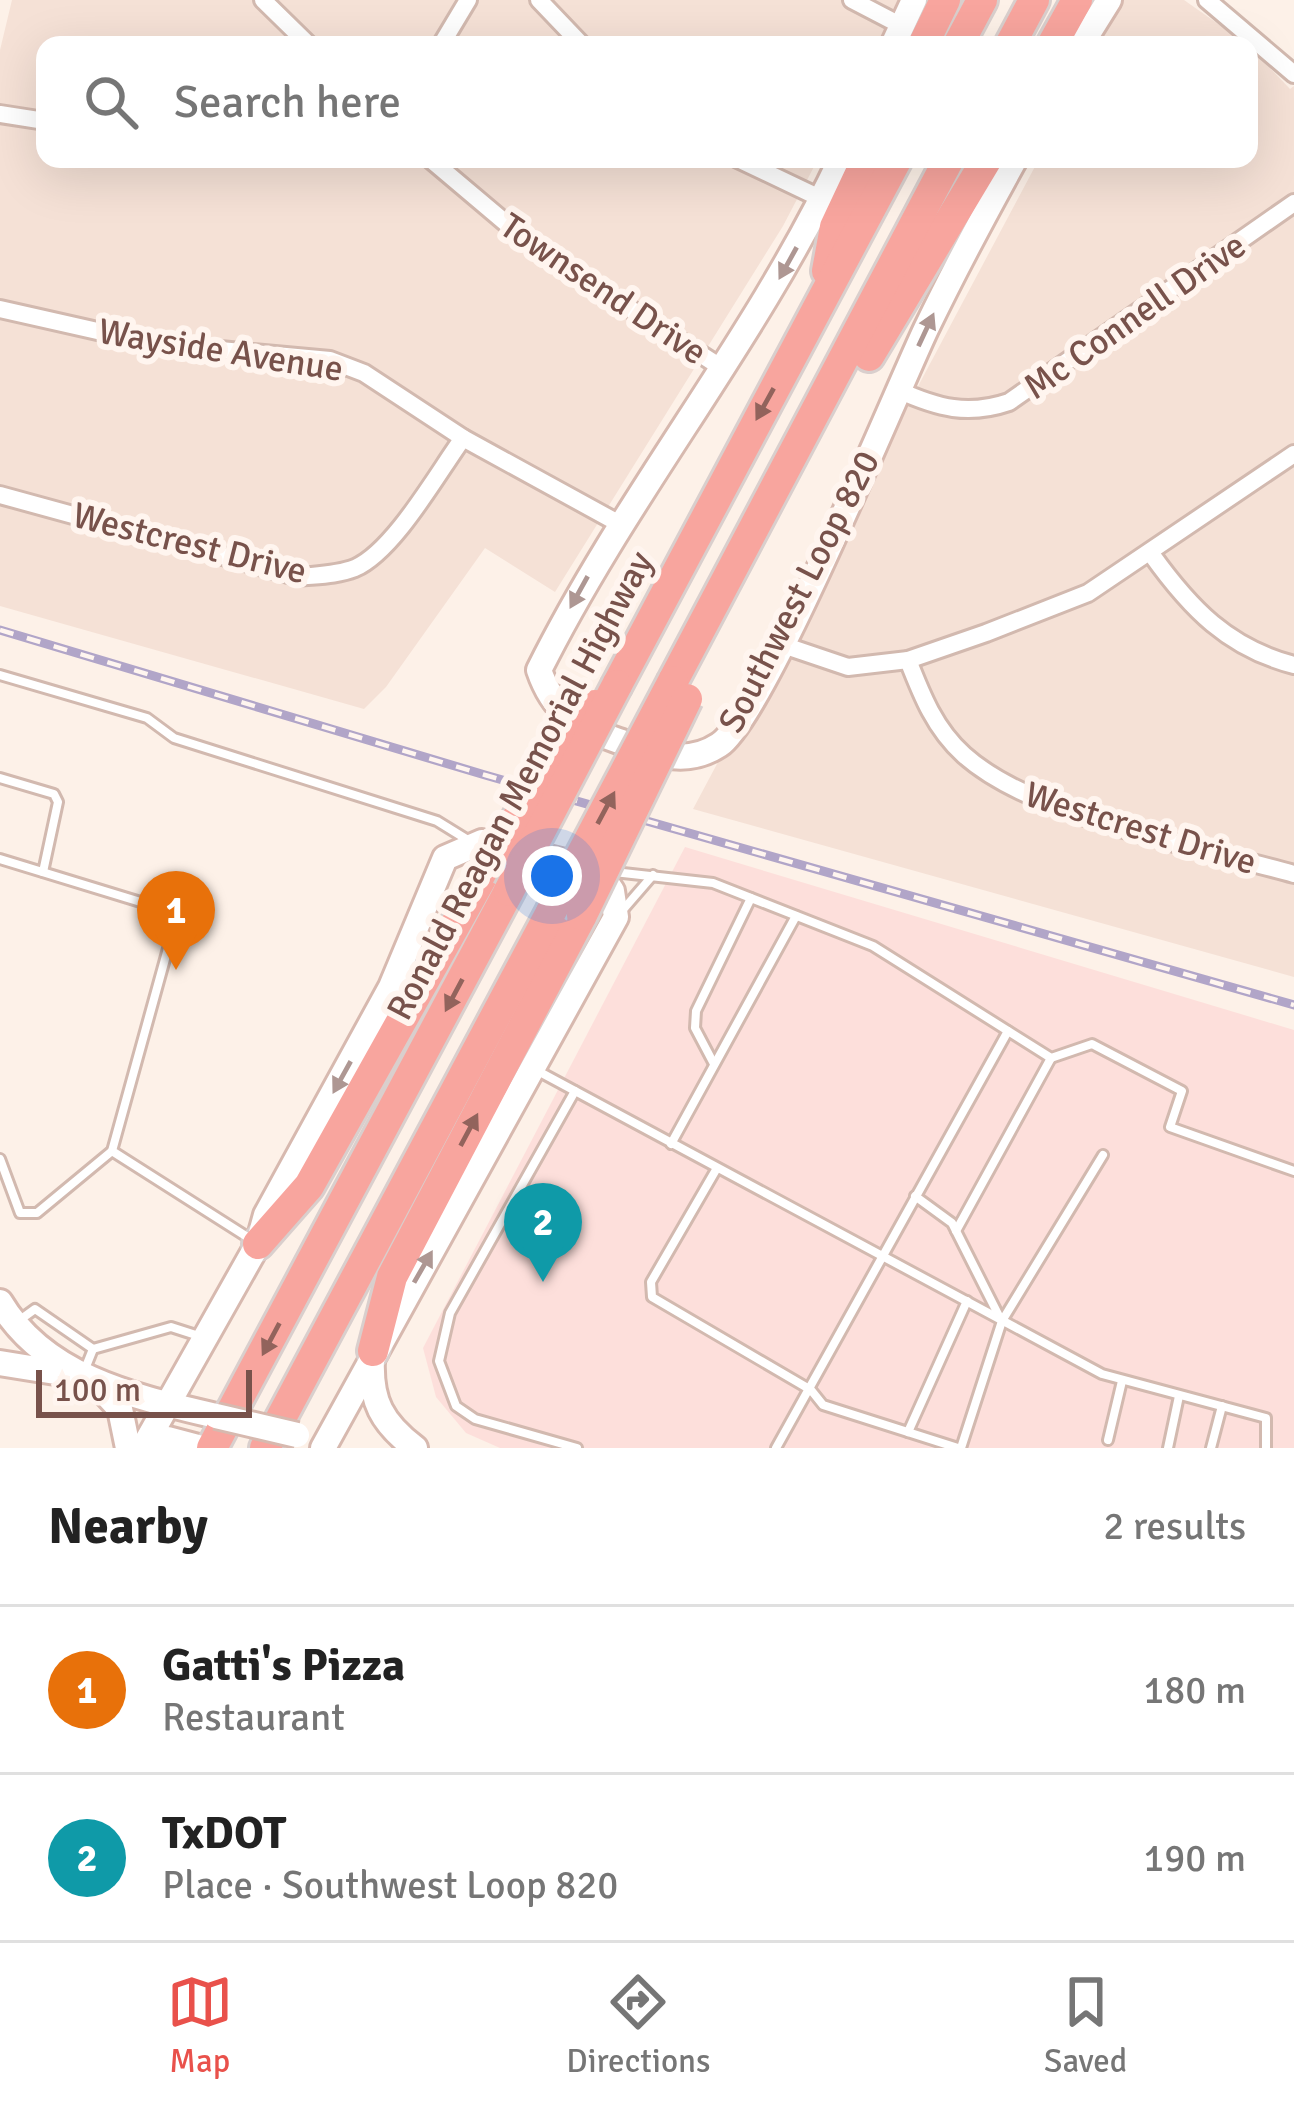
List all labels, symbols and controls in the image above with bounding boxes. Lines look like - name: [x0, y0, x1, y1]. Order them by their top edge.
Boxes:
- search box: [36, 36, 1258, 168]
- icon: search: [78, 69, 144, 135]
- text: Search here: [174, 75, 401, 130]
- street label: Townsend Drive: [491, 204, 715, 375]
- street label: Mc Connell Drive: [1015, 223, 1255, 409]
- one-way arrow: [778, 246, 799, 281]
- street label: Wayside Avenue: [95, 309, 346, 392]
- one-way arrow: [916, 312, 936, 347]
- one-way arrow: [755, 387, 776, 422]
- street label: Southwest Loop 820: [709, 443, 890, 740]
- street label: Westcrest Drive: [68, 493, 311, 594]
- street label: Ronald Reagan Memorial Highway: [377, 543, 663, 1028]
- one-way arrow: [569, 575, 590, 609]
- street label: Westcrest Drive: [1019, 772, 1262, 885]
- one-way arrow: [595, 791, 616, 825]
- your location: [522, 846, 582, 906]
- pin: 1: [137, 871, 215, 970]
- one-way arrow: [444, 977, 465, 1012]
- one-way arrow: [332, 1060, 353, 1095]
- one-way arrow: [459, 1113, 479, 1148]
- pin: 2: [504, 1183, 582, 1282]
- one-way arrow: [411, 1250, 432, 1283]
- one-way arrow: [262, 1322, 282, 1357]
- scale bar: [36, 1364, 252, 1417]
- text: 100 m: [54, 1370, 141, 1411]
- text: Nearby: [48, 1495, 208, 1558]
- text: 2 results: [1103, 1502, 1246, 1550]
- text: Gatti's Pizza: [162, 1638, 405, 1693]
- text: 1: [76, 1666, 98, 1714]
- text: 180 m: [1143, 1666, 1246, 1714]
- text: Restaurant: [162, 1693, 345, 1741]
- text: TxDOT: [162, 1806, 286, 1861]
- text: 2: [76, 1834, 98, 1882]
- text: 190 m: [1143, 1834, 1246, 1882]
- text: Place · Southwest Loop 820: [162, 1861, 618, 1909]
- tab: Map: [167, 1969, 233, 2082]
- tab: Directions: [566, 1969, 711, 2082]
- tab: Saved: [1044, 1969, 1127, 2082]

